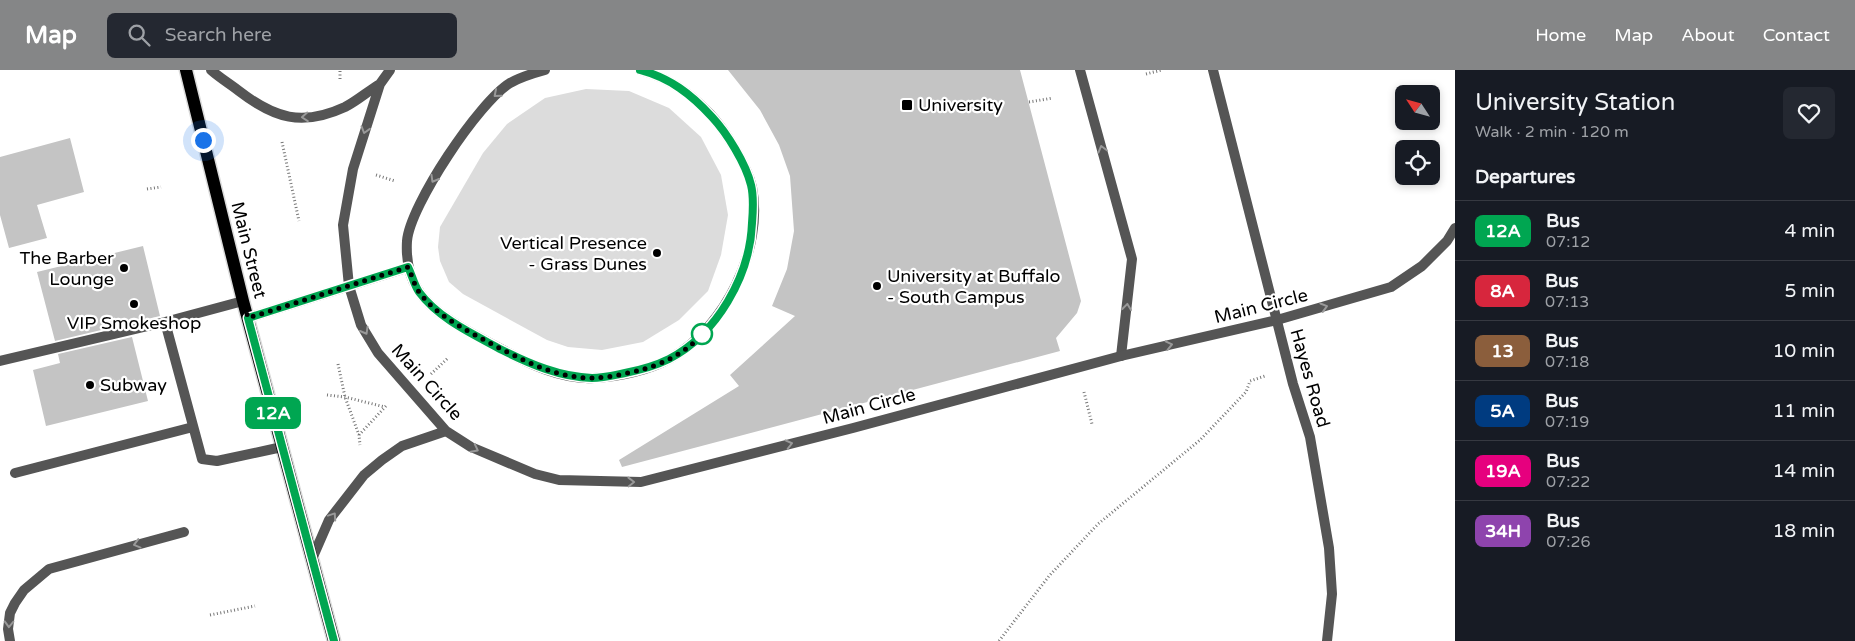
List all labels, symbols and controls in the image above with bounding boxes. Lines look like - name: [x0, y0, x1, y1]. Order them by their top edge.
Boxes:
- search box: [107, 13, 457, 58]
- text: Map: [25, 21, 77, 50]
- icon: search: [125, 21, 153, 49]
- text: Search here: [165, 24, 272, 46]
- text: Home: [1535, 24, 1586, 46]
- text: Map: [1614, 24, 1653, 46]
- text: About: [1681, 24, 1735, 46]
- text: Contact: [1763, 24, 1830, 46]
- north arrow: [1395, 85, 1440, 130]
- map controls: [1395, 85, 1440, 185]
- button: heart: [1783, 87, 1835, 139]
- one-way arrow: [494, 88, 503, 97]
- text: University Station: [1475, 88, 1675, 117]
- place label: University: [918, 94, 1003, 116]
- marker: University: [900, 98, 914, 112]
- one-way arrow: [301, 112, 309, 123]
- text: Walk · 2 min · 120 m: [1475, 122, 1629, 142]
- one-way arrow: [361, 125, 371, 134]
- your location: [191, 128, 216, 153]
- button: locate: [1395, 140, 1440, 185]
- one-way arrow: [1098, 145, 1108, 154]
- text: Departures: [1475, 166, 1575, 188]
- one-way arrow: [431, 174, 441, 183]
- street label: Main Street: [226, 199, 272, 301]
- text: Bus: [1546, 210, 1580, 232]
- text: 12A: [1485, 220, 1521, 242]
- text: 4 min: [1784, 220, 1835, 242]
- place label: Vertical Presence - Grass Dunes: [500, 232, 647, 275]
- text: 07:12: [1546, 232, 1590, 252]
- place label: The Barber Lounge: [19, 247, 114, 290]
- marker: Vertical Presence - Grass Dunes: [651, 247, 663, 259]
- marker: The Barber Lounge: [118, 262, 130, 274]
- place label: University at Buffalo - South Campus: [887, 265, 1061, 308]
- text: Bus: [1545, 270, 1579, 292]
- marker: University at Buffalo - South Campus: [871, 280, 883, 292]
- text: 8A: [1490, 280, 1515, 302]
- text: 5 min: [1784, 280, 1835, 302]
- street label: Main Circle: [1212, 284, 1310, 328]
- text: 07:13: [1545, 292, 1589, 312]
- marker: VIP Smokeshop: [128, 298, 140, 310]
- one-way arrow: [1319, 302, 1328, 312]
- one-way arrow: [1121, 303, 1132, 311]
- place label: VIP Smokeshop: [67, 312, 201, 334]
- unlabelled marker: [691, 323, 713, 345]
- one-way arrow: [359, 326, 369, 335]
- street label: Hayes Road: [1285, 326, 1335, 430]
- text: Bus: [1545, 330, 1579, 352]
- street label: Main Circle: [387, 339, 467, 425]
- one-way arrow: [1164, 340, 1173, 351]
- text: 13: [1491, 340, 1514, 362]
- text: 10 min: [1772, 340, 1835, 362]
- text: 07:18: [1545, 352, 1589, 372]
- place label: Subway: [100, 374, 167, 396]
- marker: Subway: [84, 379, 96, 391]
- street label: Main Circle: [820, 383, 918, 429]
- text: Bus: [1545, 390, 1579, 412]
- line badge: 12A: [244, 397, 302, 429]
- text: 5A: [1490, 400, 1515, 422]
- text: 11 min: [1772, 400, 1835, 422]
- text: 12A: [255, 402, 291, 424]
- text: 07:19: [1545, 412, 1589, 432]
- one-way arrow: [785, 439, 794, 450]
- one-way arrow: [470, 443, 479, 453]
- text: Bus: [1546, 450, 1580, 472]
- text: 19A: [1485, 460, 1521, 482]
- text: 14 min: [1772, 460, 1835, 482]
- text: 07:22: [1546, 472, 1590, 492]
- one-way arrow: [628, 477, 636, 487]
- text: Bus: [1546, 510, 1580, 532]
- one-way arrow: [326, 512, 336, 521]
- text: 34H: [1485, 520, 1521, 542]
- text: 18 min: [1772, 520, 1835, 542]
- text: 07:26: [1546, 532, 1591, 552]
- one-way arrow: [134, 539, 142, 549]
- one-way arrow: [4, 620, 14, 628]

